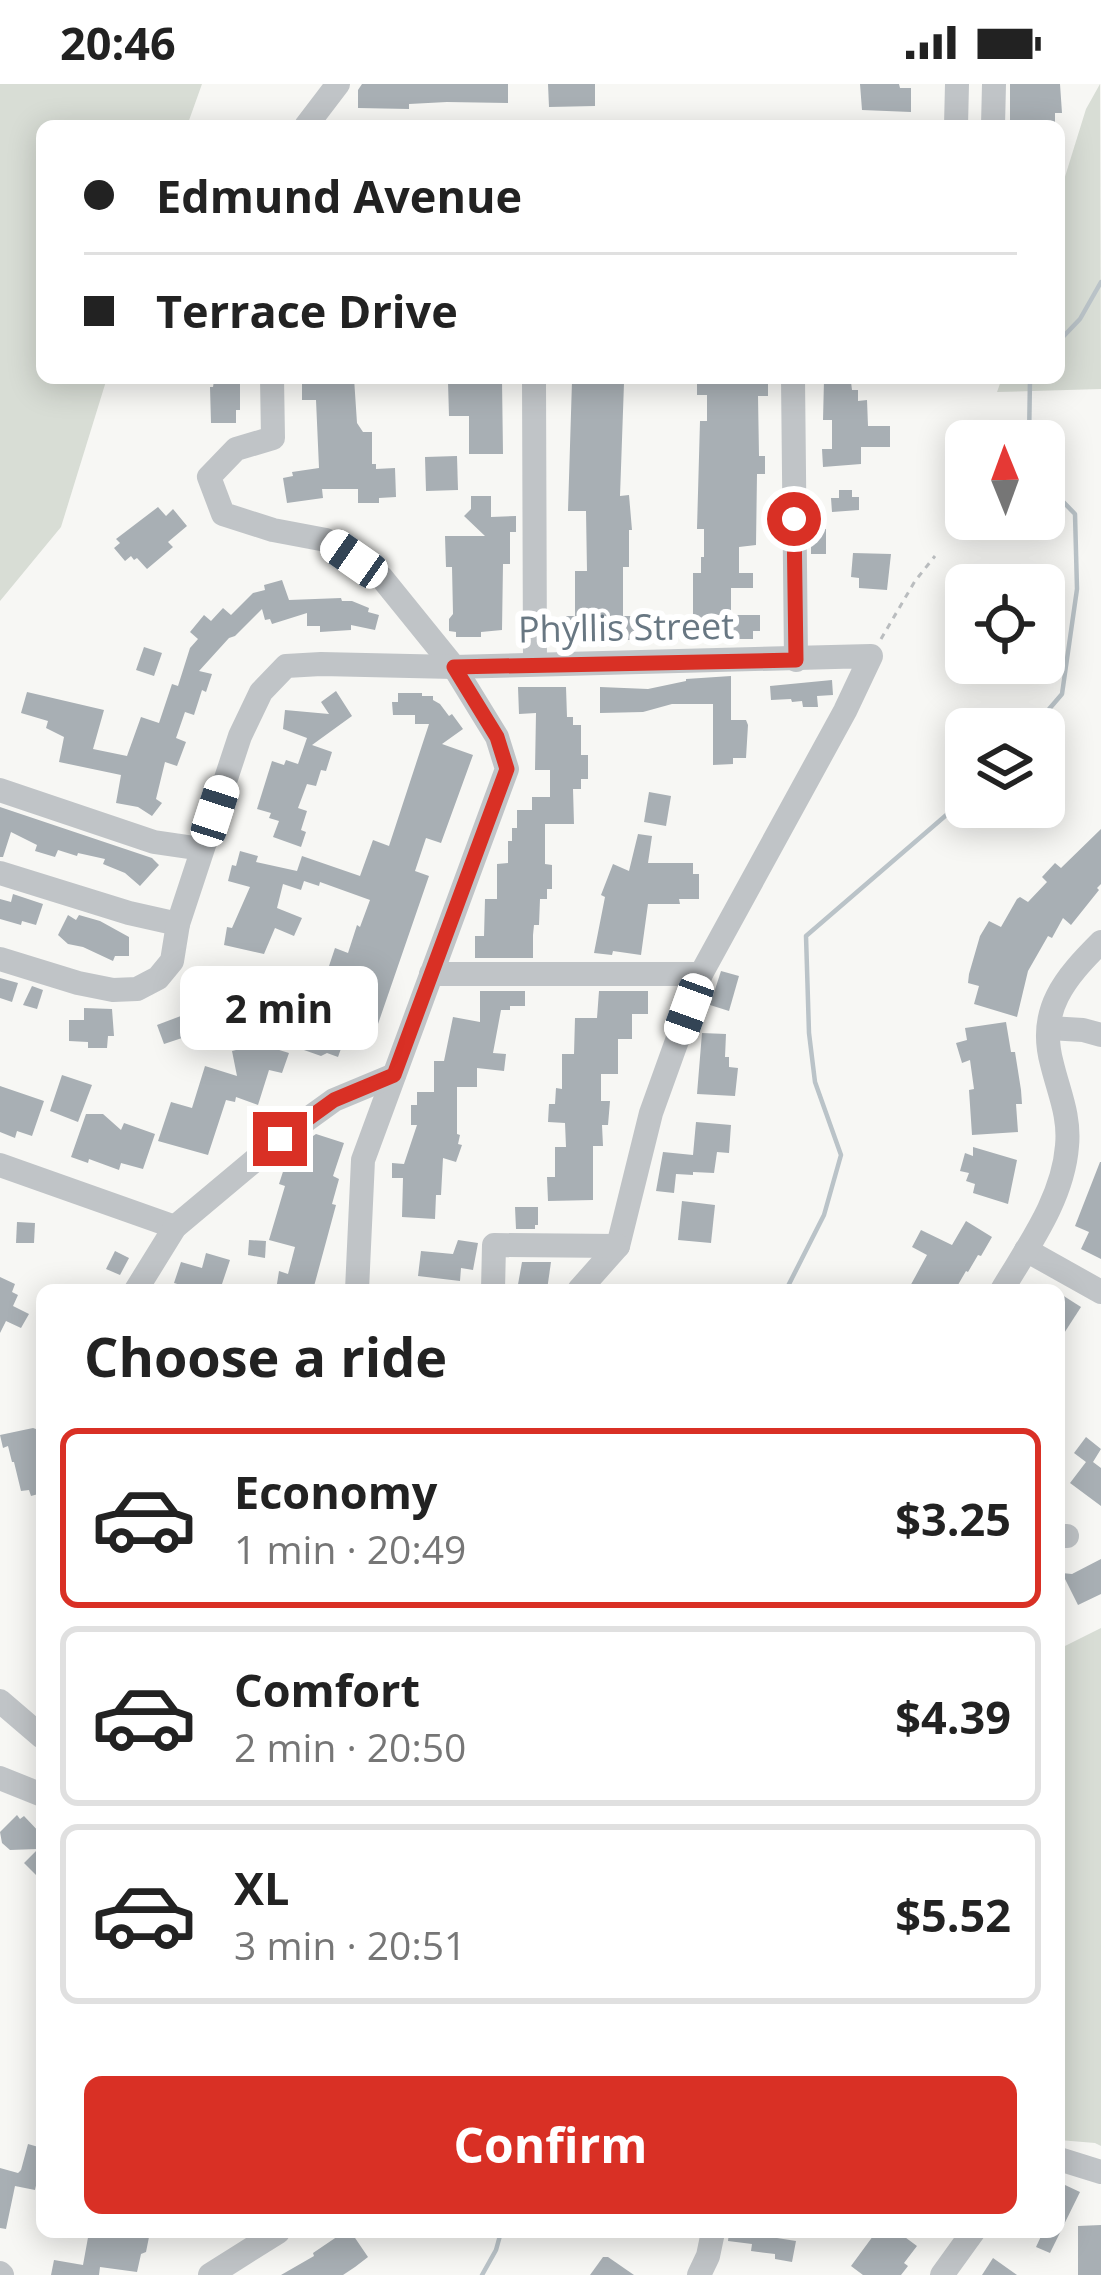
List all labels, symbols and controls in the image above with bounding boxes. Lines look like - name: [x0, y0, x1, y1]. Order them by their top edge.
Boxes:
- text: 20:46: [60, 12, 176, 73]
- text: Edmund Avenue: [156, 165, 522, 226]
- text: Terrace Drive: [156, 280, 458, 341]
- north arrow: [945, 420, 1065, 540]
- map controls: [945, 420, 1065, 828]
- route start: [767, 492, 821, 546]
- car: [314, 524, 394, 594]
- button: locate: [945, 564, 1065, 684]
- street label: Phyllis Street: [518, 601, 734, 653]
- button: layers: [945, 708, 1065, 828]
- car: [187, 771, 243, 851]
- callout: 2 min: [181, 965, 379, 1049]
- car: [660, 969, 718, 1049]
- text: 2 min: [225, 981, 333, 1034]
- route end: [253, 1112, 307, 1166]
- text: Choose a ride: [84, 1319, 447, 1393]
- text: Economy: [234, 1461, 437, 1522]
- icon: car: [90, 1464, 198, 1572]
- text: $3.25: [895, 1488, 1011, 1549]
- text: 1 min · 20:49: [234, 1522, 466, 1575]
- text: Comfort: [234, 1659, 420, 1720]
- icon: car: [90, 1662, 198, 1770]
- text: $4.39: [895, 1686, 1011, 1747]
- text: 2 min · 20:50: [234, 1720, 466, 1773]
- text: XL: [234, 1857, 289, 1918]
- icon: car: [90, 1860, 198, 1968]
- text: $5.52: [895, 1884, 1011, 1945]
- text: 3 min · 20:51: [234, 1918, 466, 1971]
- button: Confirm: [84, 2076, 1017, 2214]

